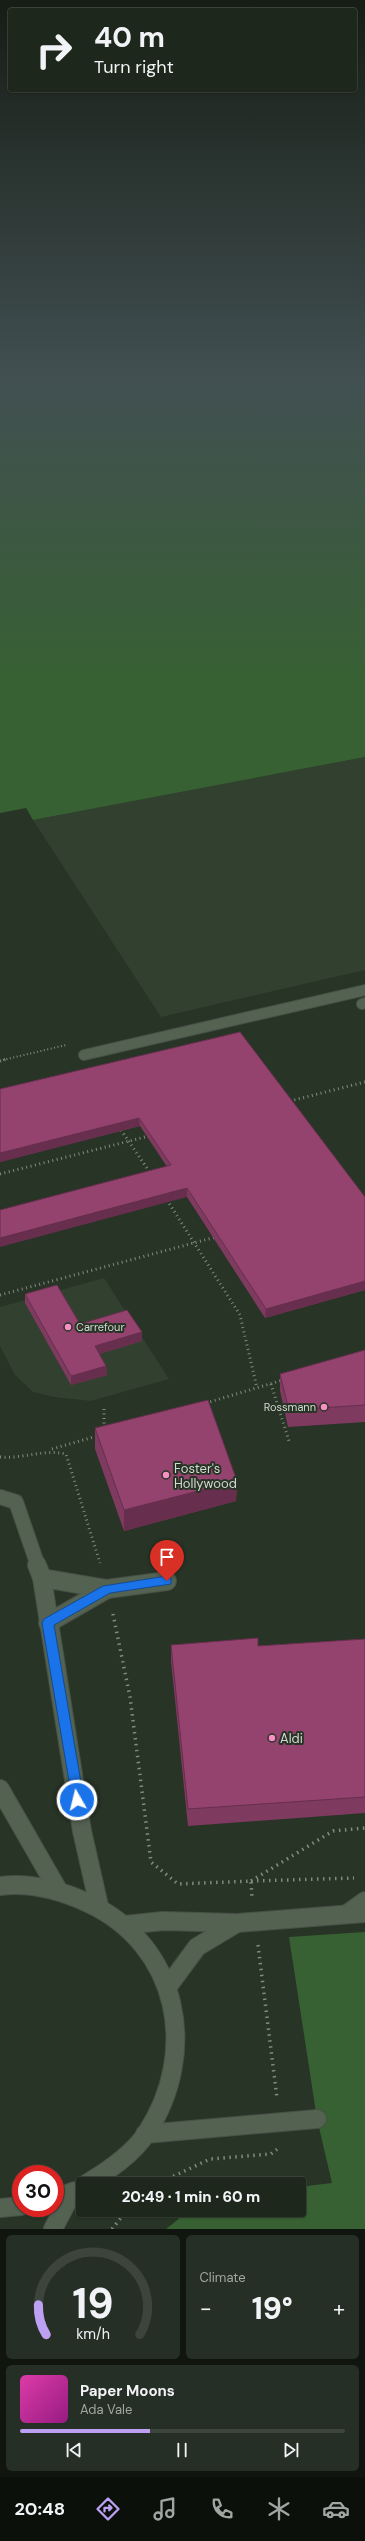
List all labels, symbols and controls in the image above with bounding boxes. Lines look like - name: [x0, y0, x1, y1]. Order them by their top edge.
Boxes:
- text: 40 m: [94, 19, 165, 56]
- icon: right: [28, 24, 80, 76]
- text: Turn right: [94, 55, 174, 79]
- place label: Carrefour: [76, 1320, 124, 1334]
- marker: Carrefour: [63, 1322, 73, 1332]
- place label: Rossmann: [264, 1400, 316, 1414]
- marker: Rossmann: [319, 1402, 329, 1412]
- place label: Foster's Hollywood: [174, 1460, 237, 1492]
- marker: Foster's Hollywood: [161, 1470, 171, 1480]
- pin: [150, 1540, 184, 1581]
- icon: arrive: [156, 1546, 178, 1568]
- place label: Aldi: [280, 1730, 303, 1747]
- marker: Aldi: [267, 1733, 277, 1743]
- position arrow: [56, 1779, 98, 1821]
- speed limit sign: 30: [12, 2165, 64, 2217]
- text: 20:49 · 1 min · 60 m: [122, 2187, 260, 2207]
- text: Climate: [200, 2269, 246, 2286]
- text: 19: [72, 2277, 114, 2331]
- text: 19°: [252, 2289, 293, 2328]
- text: −: [200, 2294, 212, 2323]
- text: +: [333, 2294, 345, 2323]
- text: km/h: [76, 2325, 110, 2343]
- text: Paper Moons: [80, 2381, 175, 2401]
- text: Ada Vale: [80, 2401, 132, 2418]
- icon: previous: [63, 2439, 85, 2461]
- icon: pause: [171, 2439, 193, 2461]
- icon: next: [280, 2439, 302, 2461]
- icon: directions: [94, 2495, 122, 2523]
- icon: music: [151, 2495, 179, 2523]
- icon: phone: [208, 2495, 236, 2523]
- icon: climate: [265, 2495, 293, 2523]
- icon: car: [322, 2495, 350, 2523]
- text: 20:48: [15, 2497, 65, 2521]

